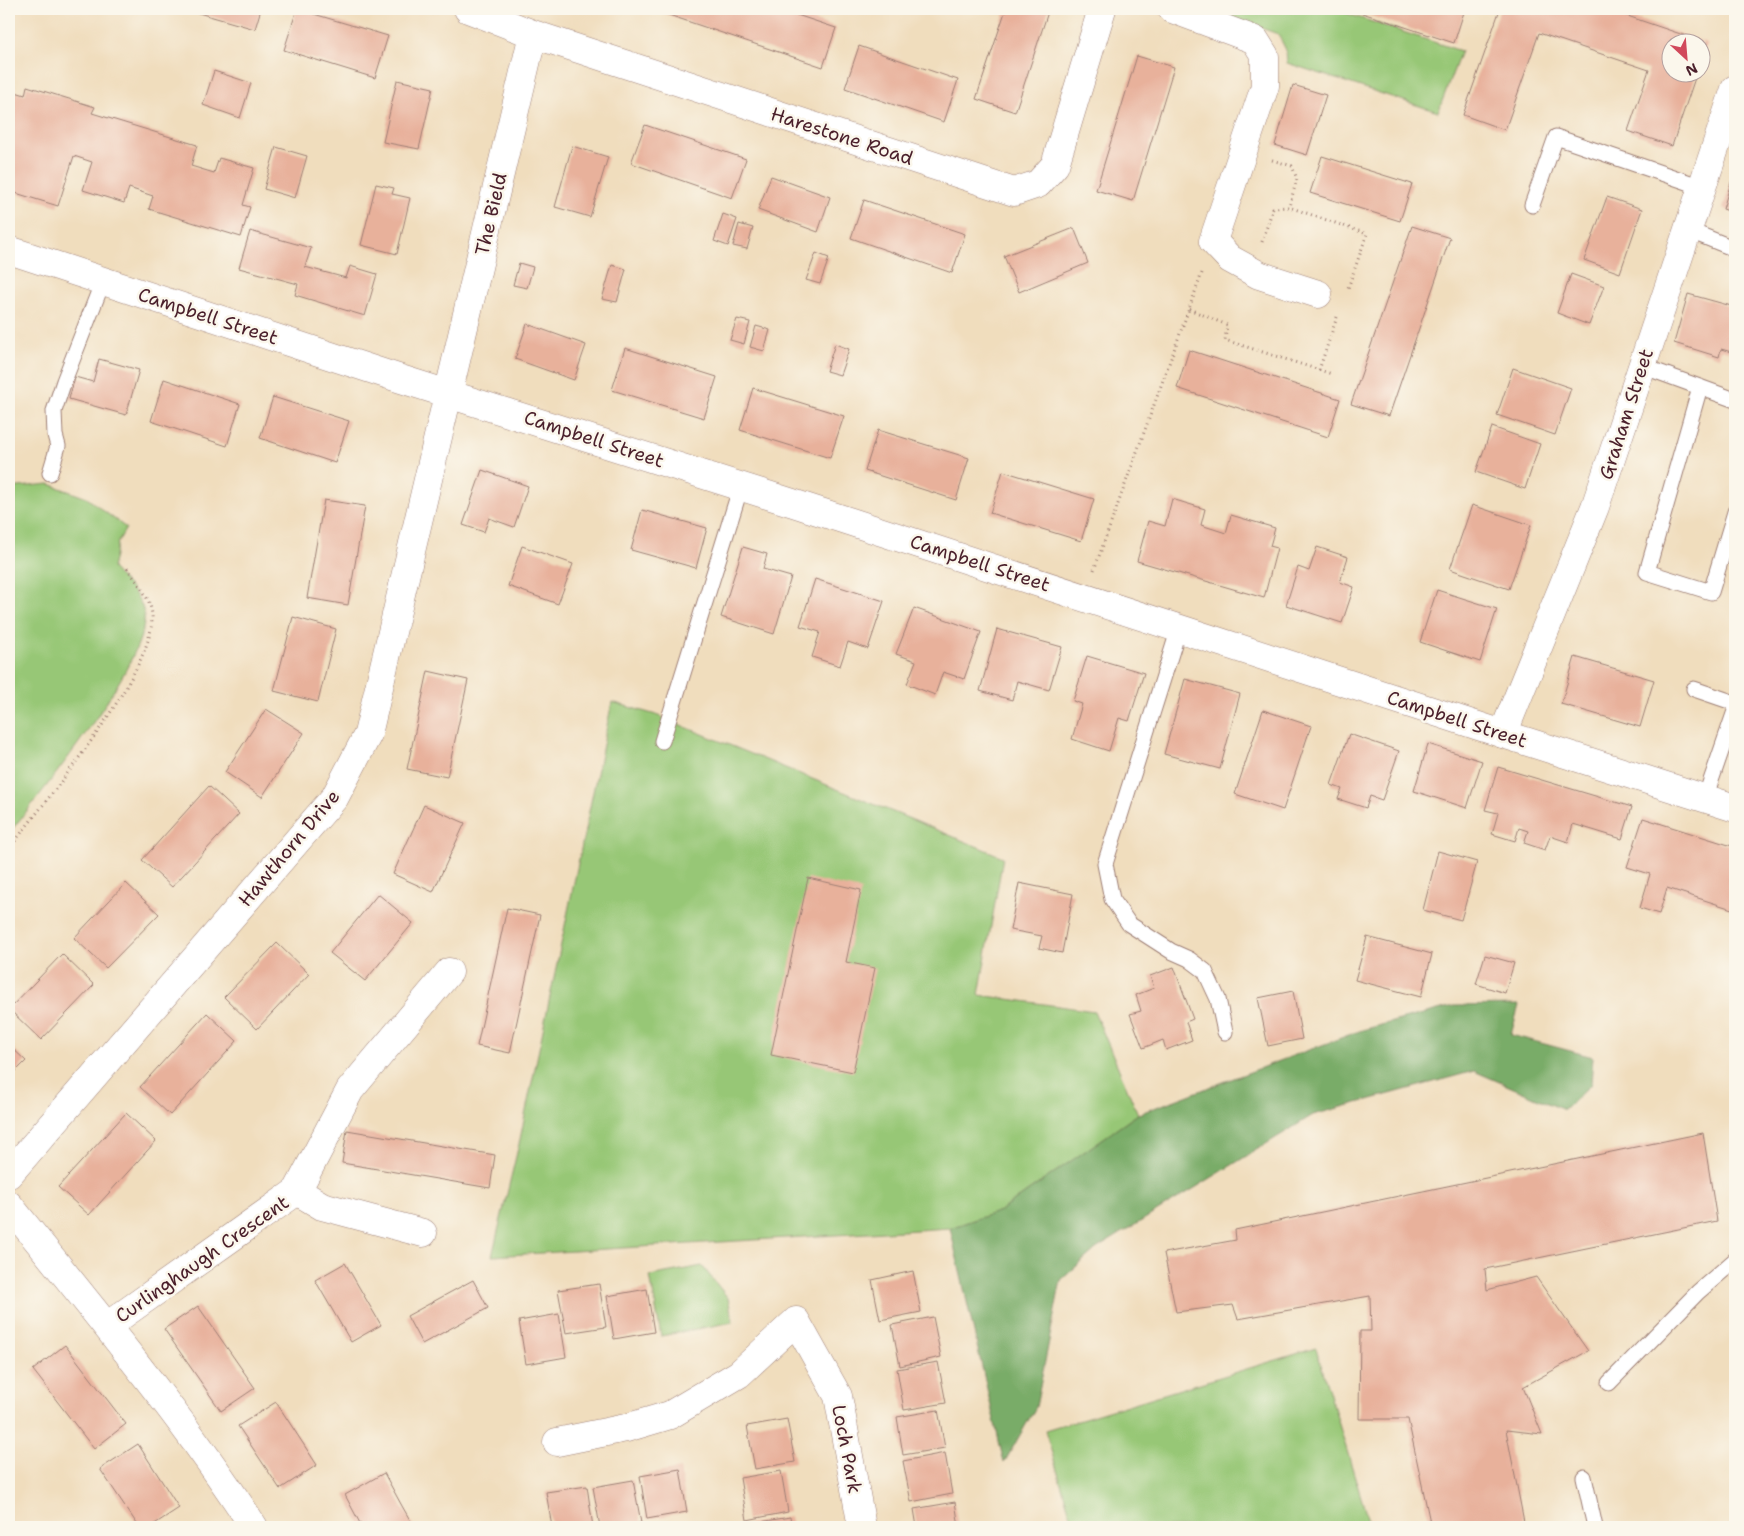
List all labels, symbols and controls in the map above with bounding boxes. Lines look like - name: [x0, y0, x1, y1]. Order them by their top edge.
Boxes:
- north arrow: [1662, 32, 1712, 82]
- text: N: [1683, 59, 1701, 80]
- street label: Harestone Road: [768, 101, 916, 171]
- street label: The Bield: [469, 170, 513, 258]
- street label: Campbell Street: [135, 282, 281, 350]
- street label: Graham Street: [1593, 345, 1659, 483]
- street label: Campbell Street: [521, 405, 667, 473]
- street label: Campbell Street: [907, 529, 1053, 597]
- street label: Campbell Street: [1384, 685, 1530, 753]
- street label: Hawthorn Drive: [233, 784, 345, 912]
- street label: Curlinghaugh Crescent: [110, 1190, 294, 1328]
- street label: Loch Park: [826, 1403, 868, 1496]

